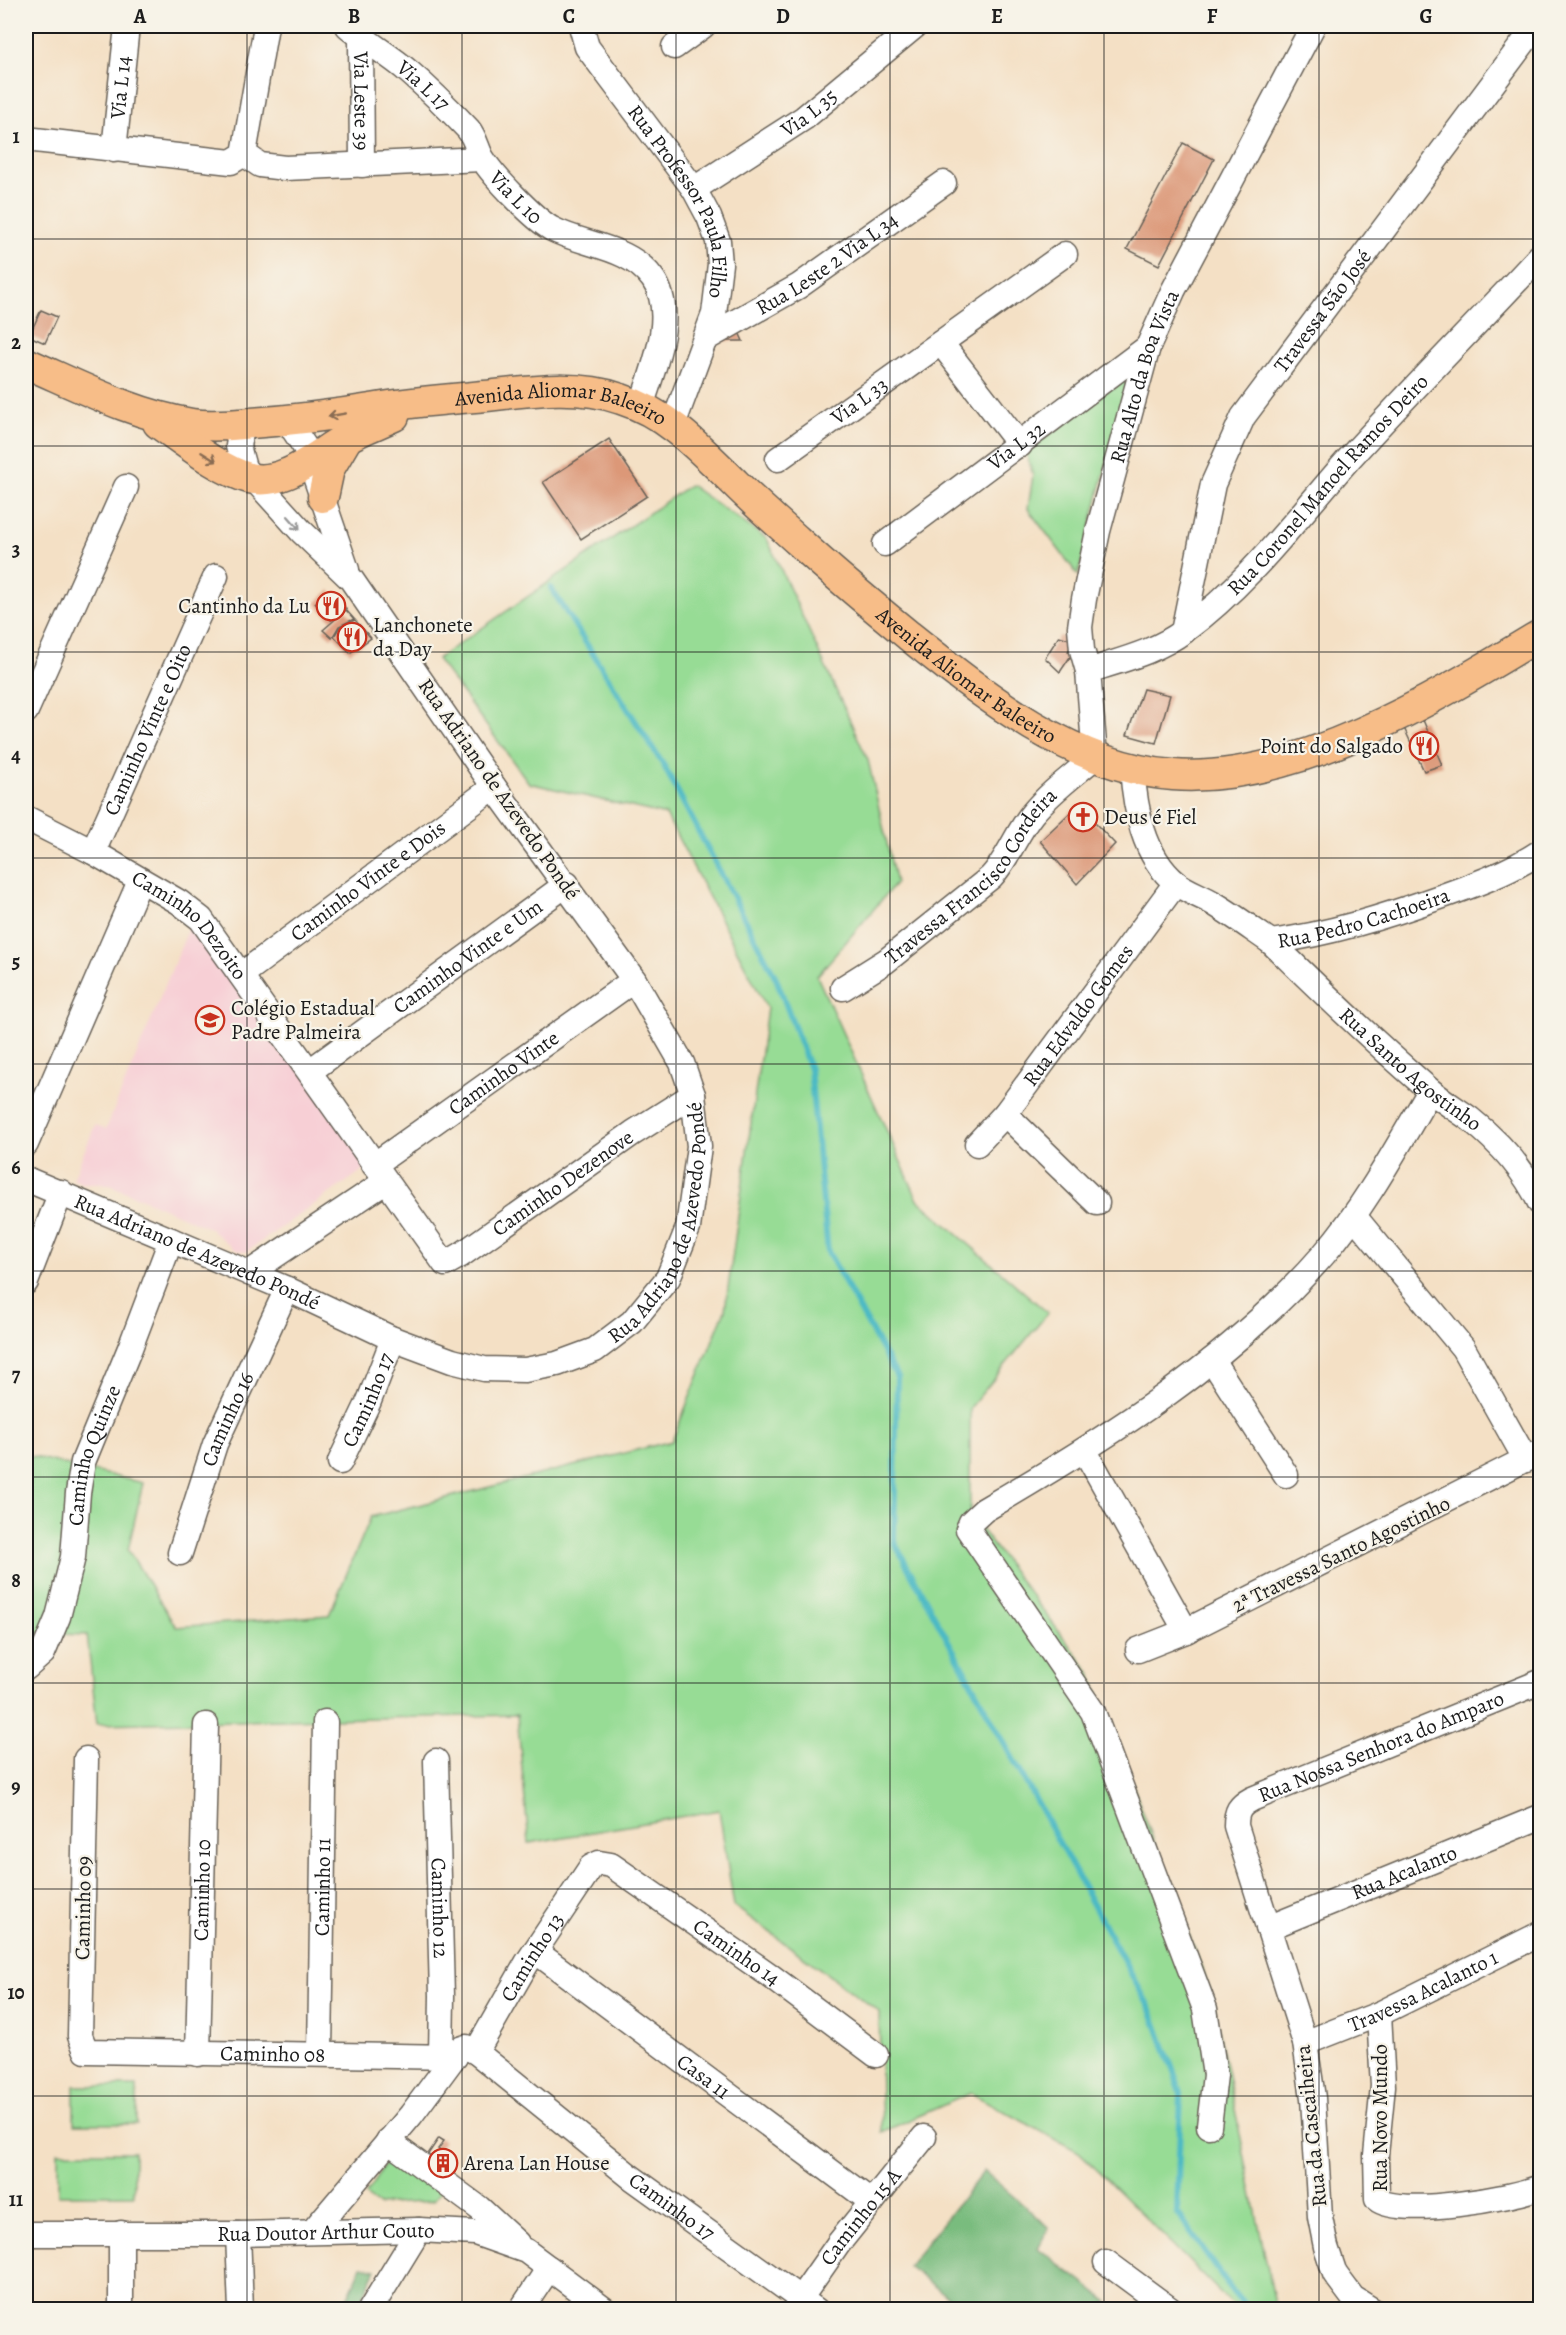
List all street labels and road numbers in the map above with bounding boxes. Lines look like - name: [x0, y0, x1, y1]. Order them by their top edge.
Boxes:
- street label: Via Leste 39: [347, 50, 376, 151]
- street label: Via L 17: [390, 53, 456, 117]
- street label: Via L 14: [103, 54, 138, 121]
- street label: Via L 35: [774, 82, 843, 144]
- street label: Rua Professor Paula Filho: [621, 99, 734, 300]
- street label: Via L 10: [482, 164, 549, 231]
- street label: Rua Leste 2 Via L 34: [751, 206, 903, 322]
- street label: Travessa São José: [1267, 244, 1378, 378]
- street label: Rua Alto da Boa Vista: [1103, 285, 1186, 466]
- street label: Rua Coronel Manoel Ramos Deiro: [1221, 368, 1435, 602]
- street label: Via L 33: [824, 371, 894, 432]
- street label: Avenida Aliomar Baleeiro: [453, 376, 672, 432]
- street label: Via L 32: [981, 415, 1051, 477]
- street label: Avenida Aliomar Baleeiro: [869, 600, 1061, 750]
- street label: Caminho Vinte e Oito: [97, 639, 198, 820]
- street label: Rua Adriano de Azevedo Pondé: [412, 673, 586, 905]
- street label: Travessa Francisco Cordeira: [879, 781, 1063, 971]
- street label: Caminho Vinte e Dois: [284, 814, 451, 948]
- street label: Caminho Dezoito: [127, 864, 254, 985]
- street label: Rua Pedro Cachoeira: [1275, 881, 1454, 955]
- street label: Caminho Vinte e Um: [387, 892, 548, 1020]
- street label: Rua Edvaldo Gomes: [1016, 939, 1140, 1092]
- street label: Rua Santo Agostinho: [1333, 1001, 1488, 1137]
- street label: Caminho Vinte: [443, 1024, 564, 1122]
- street label: Rua Adriano de Azevedo Pondé: [602, 1101, 713, 1350]
- street label: Caminho Dezenove: [486, 1123, 639, 1243]
- street label: Rua Adriano de Azevedo Pondé: [70, 1187, 325, 1317]
- street label: Caminho 17: [335, 1349, 400, 1452]
- street label: Caminho 16: [195, 1367, 261, 1470]
- street label: Caminho Quinze: [61, 1381, 127, 1527]
- street label: 2ª Travessa Santo Agostinho: [1227, 1489, 1455, 1619]
- street label: Rua Nossa Senhora do Amparo: [1254, 1684, 1508, 1809]
- street label: Caminho 11: [308, 1838, 337, 1936]
- street label: Rua Acalanto: [1347, 1838, 1461, 1907]
- street label: Caminho 10: [187, 1839, 217, 1941]
- street label: Caminho 09: [68, 1856, 98, 1960]
- street label: Caminho 12: [424, 1857, 455, 1959]
- street label: Caminho 13: [494, 1908, 570, 2007]
- street label: Caminho 14: [687, 1912, 786, 1992]
- street label: Travessa Acalanto 1: [1344, 1943, 1503, 2039]
- street label: Caminho 08: [220, 2039, 326, 2069]
- street label: Rua da Cascaiheira: [1289, 2043, 1333, 2208]
- street label: Rua Novo Mundo: [1366, 2044, 1394, 2192]
- street label: Casa 11: [671, 2047, 736, 2106]
- street label: Caminho 15 A: [814, 2162, 908, 2271]
- street label: Caminho 17: [623, 2166, 721, 2247]
- street label: Rua Doutor Arthur Couto: [217, 2216, 435, 2248]

